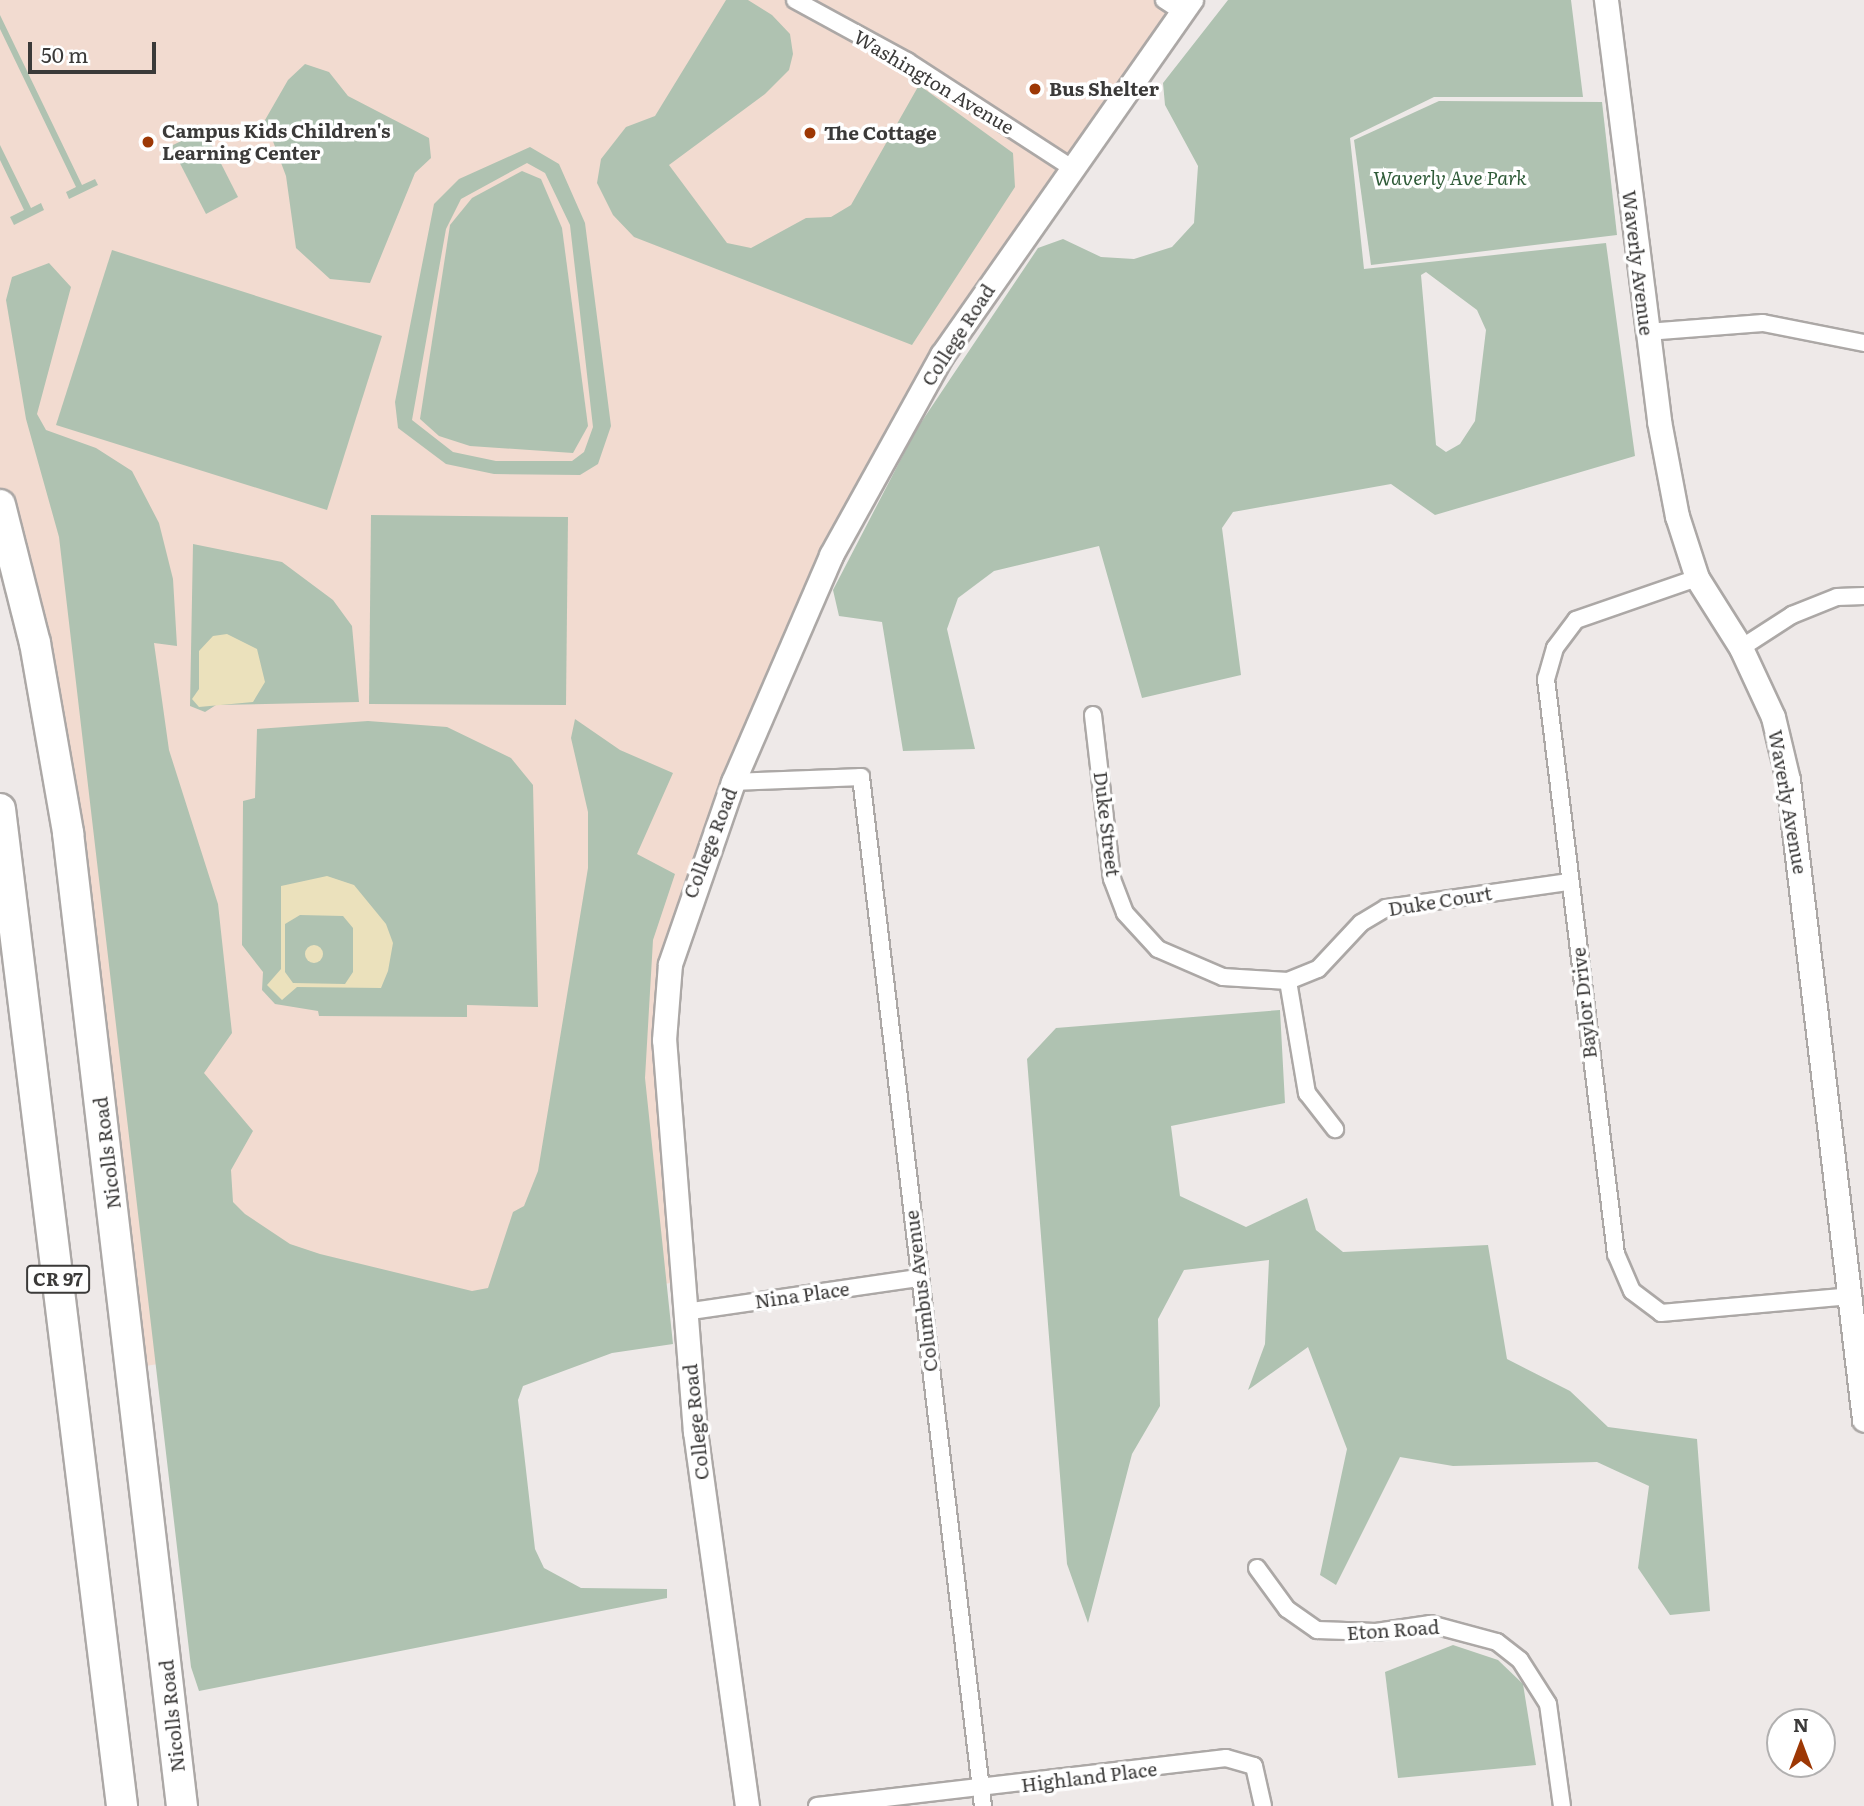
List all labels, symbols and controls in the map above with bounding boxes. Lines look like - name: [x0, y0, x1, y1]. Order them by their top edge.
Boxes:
- street label: Washington Avenue: [850, 25, 1018, 139]
- scale bar: [32, 28, 159, 72]
- text: 50 m: [41, 38, 88, 69]
- place label: Bus Shelter: [1049, 78, 1159, 100]
- marker: Bus Shelter: [1027, 81, 1043, 97]
- place label: Campus Kids Children's Learning Center: [162, 120, 390, 164]
- place label: The Cottage: [824, 122, 937, 144]
- marker: The Cottage: [802, 125, 818, 141]
- marker: Campus Kids Children's Learning Center: [140, 134, 156, 150]
- park label: Waverly Ave Park: [1373, 167, 1527, 189]
- street label: Waverly Avenue: [1618, 189, 1658, 337]
- street label: College Road: [917, 280, 999, 390]
- street label: Waverly Avenue: [1764, 728, 1812, 876]
- street label: Duke Street: [1089, 770, 1125, 878]
- street label: College Road: [678, 785, 742, 901]
- street label: Duke Court: [1387, 882, 1493, 920]
- street label: Baylor Drive: [1567, 946, 1601, 1060]
- street label: Nicolls Road: [89, 1095, 125, 1211]
- street label: Columbus Avenue: [900, 1209, 942, 1373]
- road number: CR 97: [25, 1264, 91, 1294]
- street label: Nina Place: [753, 1277, 851, 1313]
- street label: College Road: [679, 1363, 713, 1481]
- street label: Eton Road: [1346, 1615, 1440, 1645]
- street label: Nicolls Road: [155, 1659, 189, 1773]
- north arrow: [1766, 1708, 1836, 1778]
- text: N: [1793, 1710, 1809, 1738]
- street label: Highland Place: [1020, 1757, 1158, 1797]

